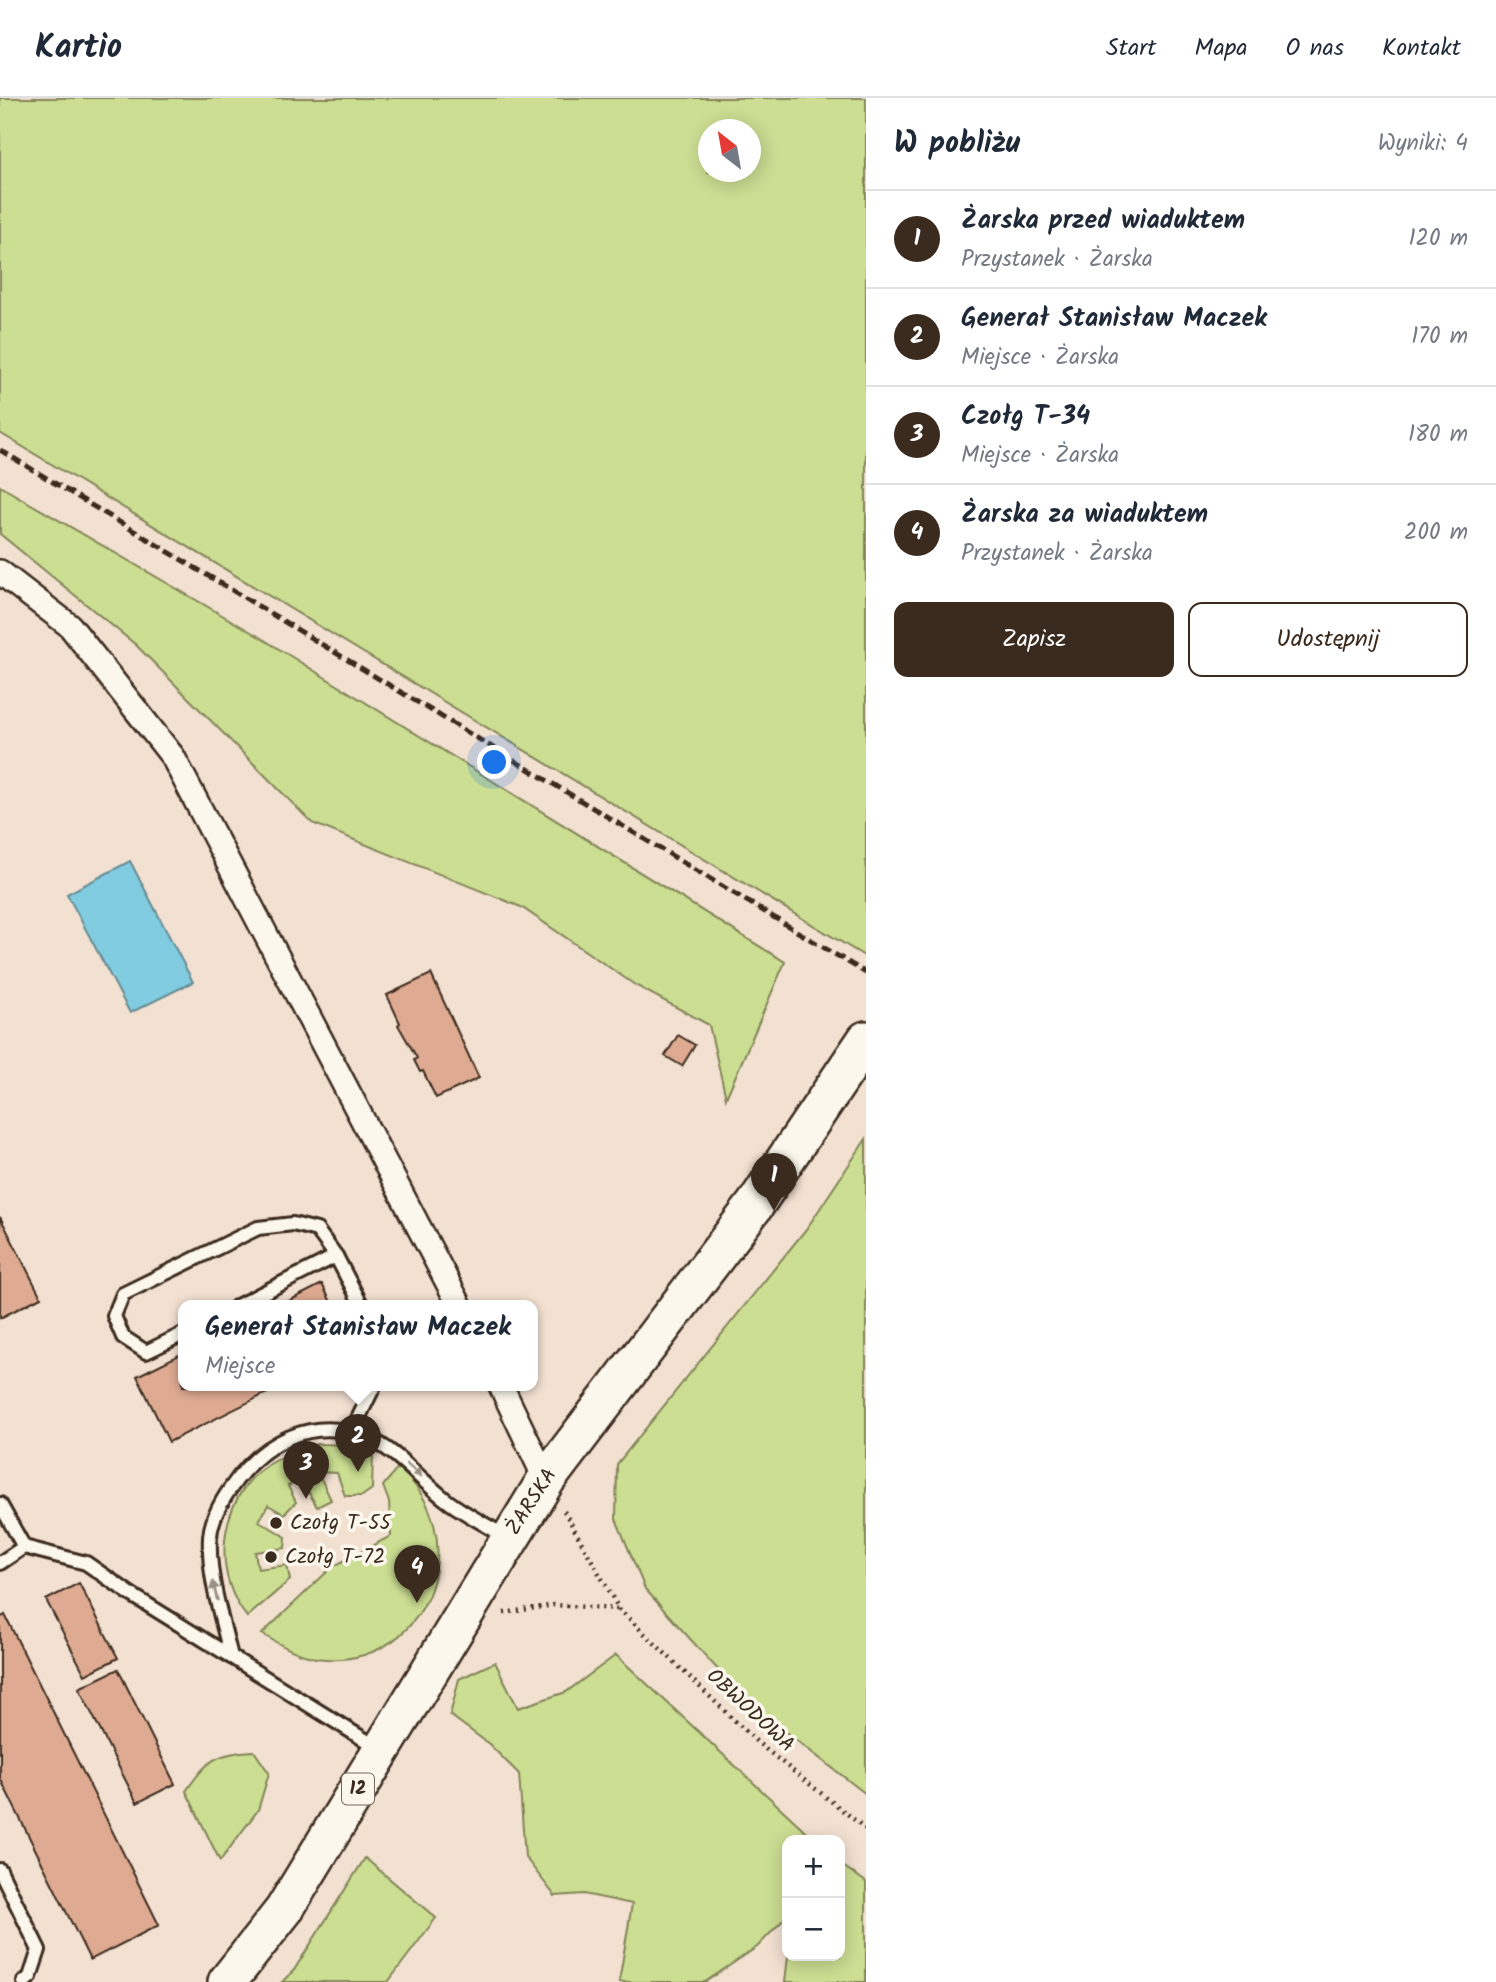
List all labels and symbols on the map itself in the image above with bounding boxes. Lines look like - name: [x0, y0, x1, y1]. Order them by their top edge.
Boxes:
- north arrow: [698, 119, 761, 182]
- your location: [477, 745, 511, 779]
- pin: 1: [751, 1153, 797, 1211]
- pin: 2: [335, 1414, 381, 1472]
- pin: 3: [283, 1441, 329, 1499]
- one-way arrow: [405, 1462, 422, 1478]
- street label: ŻARSKA: [498, 1462, 566, 1542]
- place label: Czołg T-55: [290, 1507, 392, 1540]
- marker: Czołg T-55: [268, 1515, 284, 1531]
- place label: Czołg T-72: [285, 1541, 385, 1574]
- pin: 4: [394, 1545, 440, 1603]
- marker: Czołg T-72: [263, 1549, 279, 1565]
- one-way arrow: [209, 1580, 220, 1602]
- street label: OBWODOWA: [698, 1661, 802, 1761]
- road number: 12: [342, 1774, 374, 1805]

